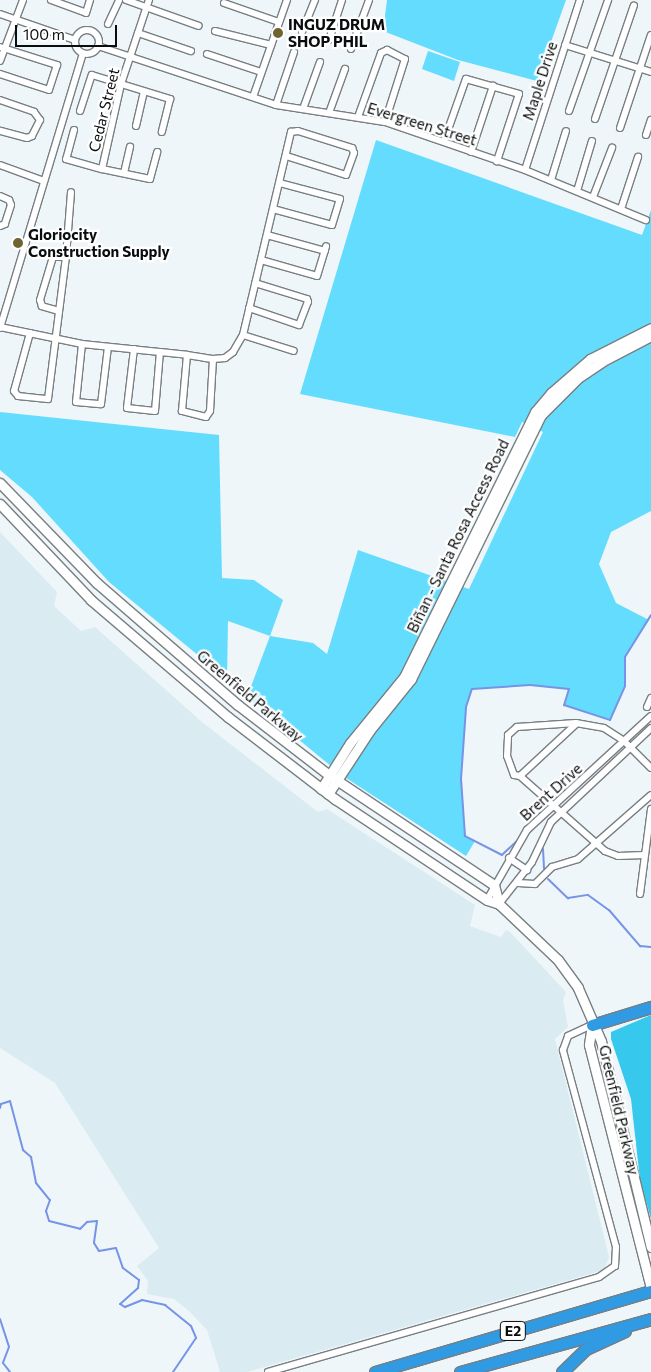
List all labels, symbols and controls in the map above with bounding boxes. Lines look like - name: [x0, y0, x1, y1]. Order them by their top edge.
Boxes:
- scale bar: [18, 15, 120, 47]
- place label: INGUZ DRUM SHOP PHIL: [288, 15, 385, 50]
- text: 100 m: [23, 25, 65, 43]
- marker: INGUZ DRUM SHOP PHIL: [272, 27, 284, 39]
- street label: Maple Drive: [519, 39, 561, 123]
- street label: Cedar Street: [85, 66, 123, 154]
- street label: Evergreen Street: [365, 99, 479, 149]
- place label: Gloriocity Construction Supply: [28, 225, 170, 260]
- marker: Gloriocity Construction Supply: [12, 237, 24, 249]
- street label: Biñan - Santa Rosa Access Road: [403, 436, 513, 636]
- street label: Greenfield Parkway: [193, 646, 307, 746]
- street label: Brent Drive: [516, 759, 586, 825]
- street label: Greenfield Parkway: [595, 1043, 643, 1177]
- road number: E2: [499, 1320, 527, 1342]

